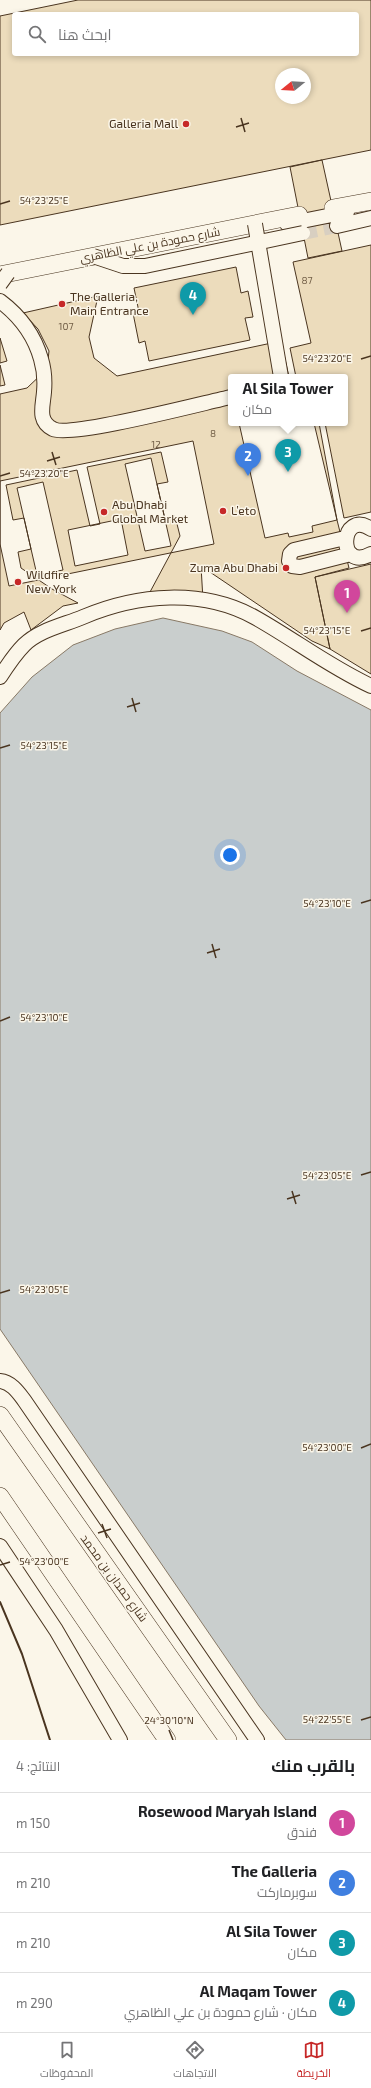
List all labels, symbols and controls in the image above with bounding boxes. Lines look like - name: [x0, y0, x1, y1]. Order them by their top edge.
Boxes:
- search box: [12, 12, 359, 56]
- icon: search: [26, 23, 48, 45]
- text: ابحث هنا: [58, 25, 111, 43]
- north arrow: [275, 68, 311, 104]
- place label: Galleria Mall: [109, 116, 178, 130]
- marker: Galleria Mall: [181, 119, 191, 129]
- text: 54°23'25"E: [20, 194, 69, 206]
- street label: شارع حمودة بن علي الظاهري: [78, 224, 222, 268]
- house number: 87: [301, 274, 313, 286]
- pin: 4: [180, 282, 206, 315]
- place label: The Galleria, Main Entrance: [70, 289, 149, 317]
- marker: The Galleria, Main Entrance: [57, 299, 67, 309]
- house number: 107: [58, 320, 74, 332]
- text: 54°23'20"E: [302, 352, 352, 364]
- popup: [228, 374, 348, 426]
- text: Al Sila Tower: [243, 379, 333, 397]
- text: مكان: [243, 401, 272, 417]
- house number: 8: [210, 427, 216, 439]
- house number: 12: [151, 438, 161, 450]
- pin: 3: [275, 439, 301, 472]
- pin: 2: [235, 443, 261, 476]
- text: 54°23'20"E: [19, 467, 69, 479]
- place label: Abu Dhabi Global Market: [112, 497, 189, 525]
- place label: L’eto: [231, 503, 256, 517]
- marker: L’eto: [218, 506, 228, 516]
- marker: Abu Dhabi Global Market: [99, 507, 109, 517]
- place label: Zuma Abu Dhabi: [190, 560, 278, 574]
- marker: Zuma Abu Dhabi: [281, 563, 291, 573]
- place label: Wildfire New York: [26, 567, 77, 595]
- marker: Wildfire New York: [13, 577, 23, 587]
- pin: 1: [334, 580, 360, 613]
- text: 54°23'15"E: [304, 624, 351, 636]
- text: 54°23'15"E: [21, 739, 68, 751]
- your location: [220, 845, 240, 865]
- text: 54°23'10"E: [303, 897, 351, 909]
- text: 54°23'10"E: [20, 1011, 68, 1023]
- text: 54°23'05"E: [303, 1169, 352, 1181]
- text: 54°23'05"E: [20, 1283, 69, 1295]
- text: 54°23'00"E: [302, 1441, 352, 1453]
- street label: شارع حمدان بن محمد: [77, 1531, 151, 1625]
- text: 54°23'00"E: [19, 1555, 69, 1567]
- text: 54°22'55"E: [303, 1713, 352, 1725]
- text: 24°30'10"N: [144, 1714, 194, 1726]
- text: بالقرب منك: [271, 1755, 355, 1775]
- text: النتائج: 4: [16, 1758, 60, 1774]
- text: Rosewood Maryah Island: [138, 1802, 317, 1820]
- text: 150 m: [16, 1815, 50, 1831]
- text: 1: [339, 1815, 345, 1831]
- text: فندق: [287, 1824, 317, 1840]
- text: The Galleria: [232, 1862, 317, 1880]
- text: 210 m: [16, 1875, 51, 1891]
- text: 2: [338, 1875, 346, 1891]
- text: سوبرماركت: [257, 1884, 317, 1900]
- text: Al Sila Tower: [226, 1922, 317, 1940]
- text: 210 m: [16, 1935, 51, 1951]
- text: 3: [338, 1935, 346, 1951]
- text: مكان: [288, 1944, 317, 1960]
- text: Al Maqam Tower: [200, 1982, 317, 2000]
- text: 290 m: [16, 1995, 53, 2011]
- text: 4: [338, 1995, 346, 2011]
- text: مكان · شارع حمودة بن علي الظاهري: [124, 2004, 317, 2020]
- tab: المحفوظات: [40, 2039, 93, 2083]
- tab: الاتجاهات: [173, 2039, 217, 2083]
- tab: الخريطة: [297, 2039, 331, 2083]

